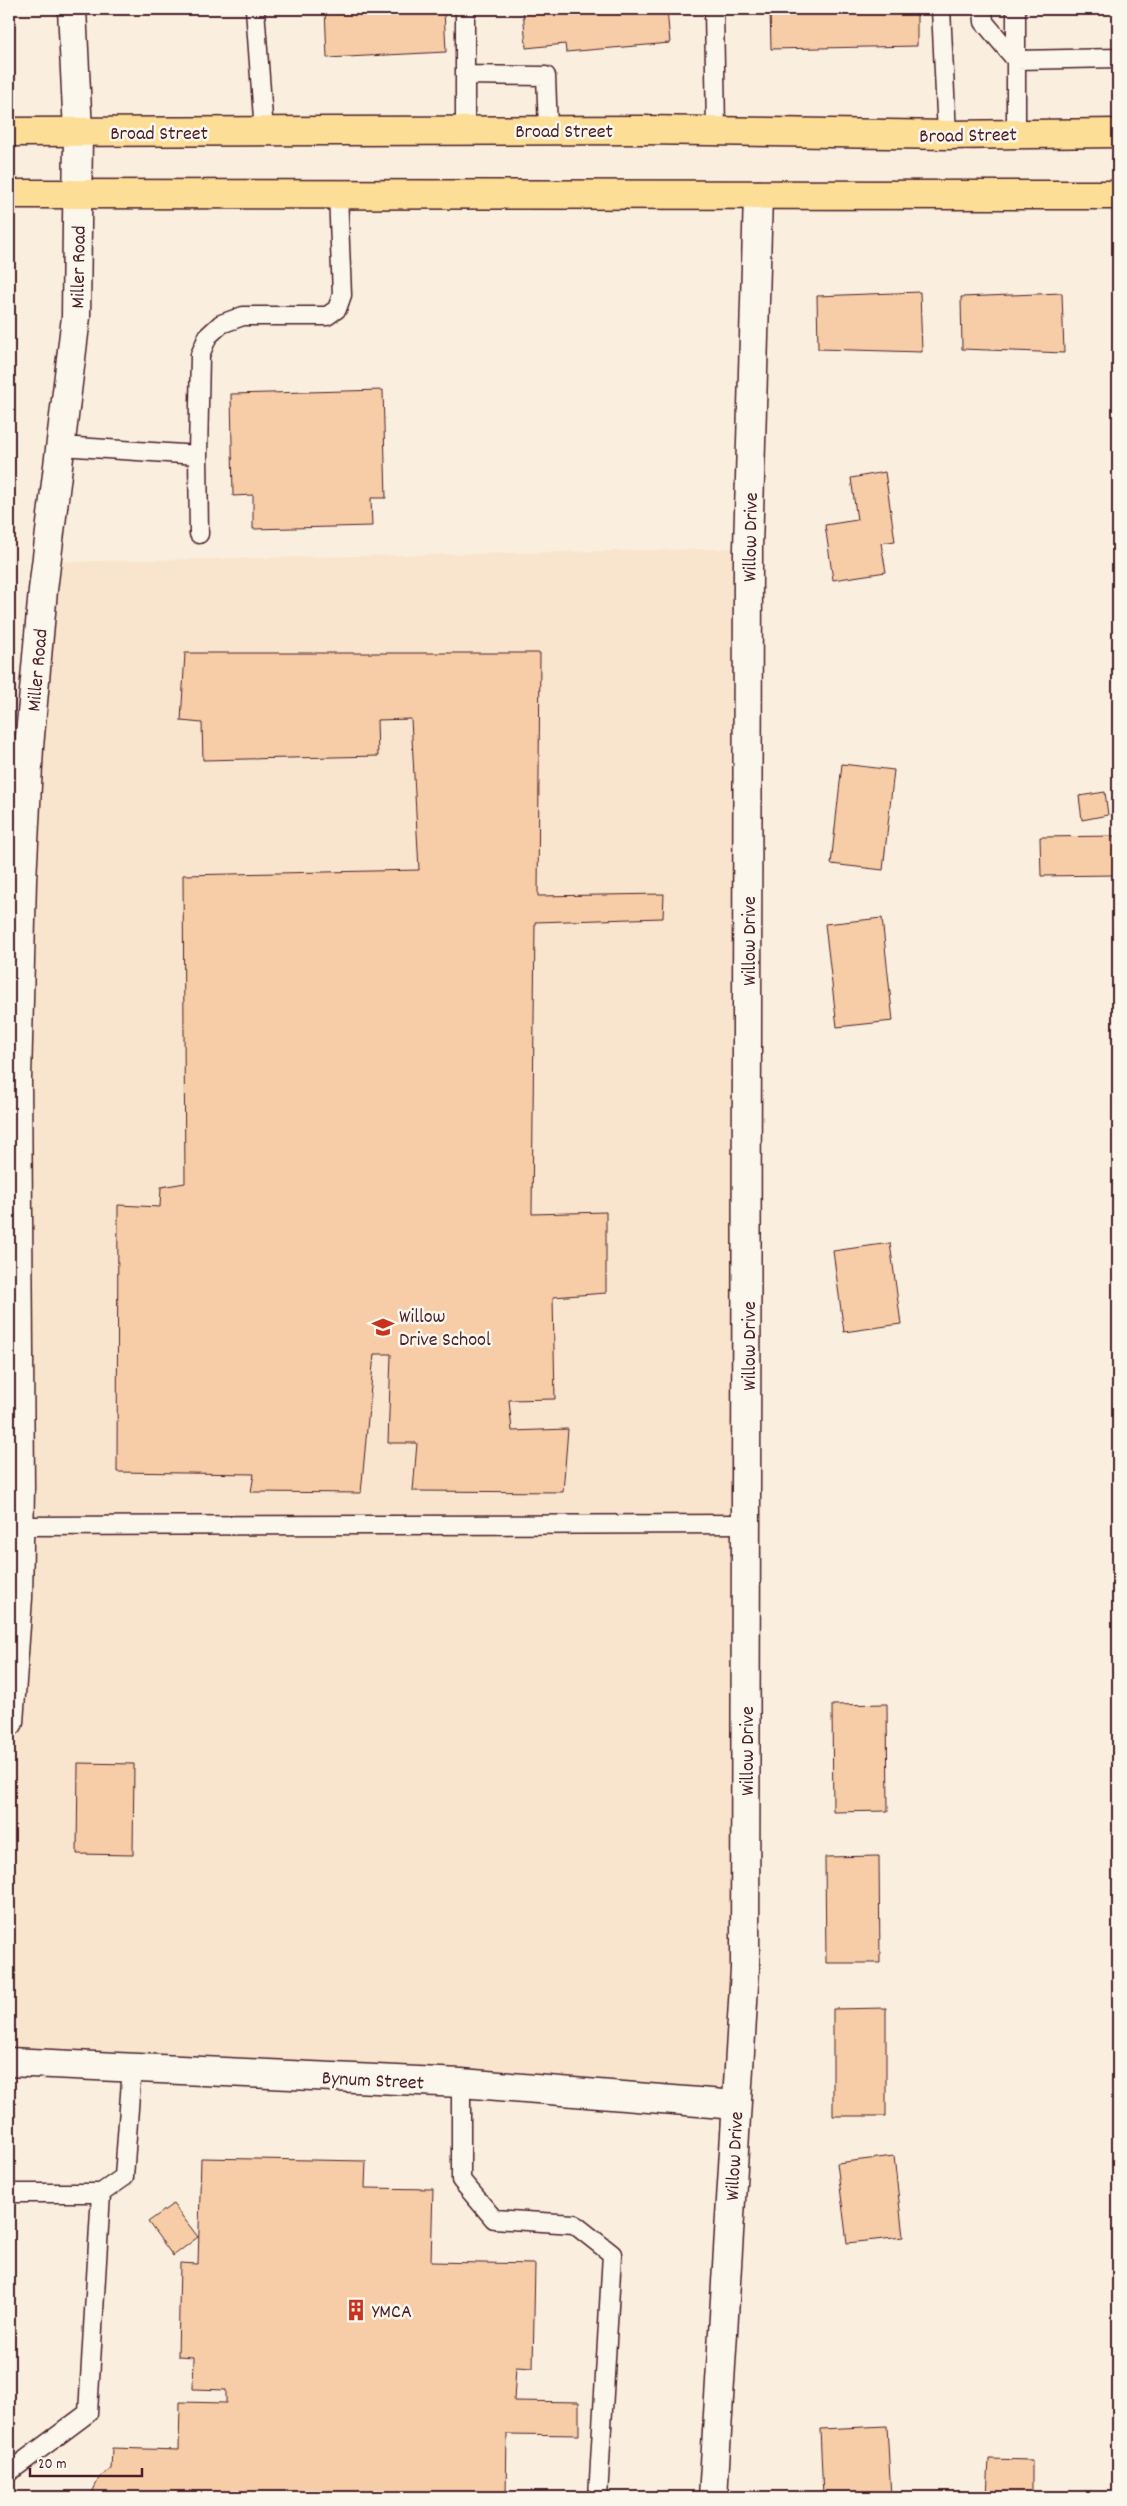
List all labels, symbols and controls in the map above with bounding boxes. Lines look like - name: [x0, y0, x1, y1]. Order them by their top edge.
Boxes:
- street label: Broad Street: [515, 119, 613, 147]
- street label: Broad Street: [110, 121, 208, 149]
- street label: Broad Street: [919, 122, 1017, 152]
- street label: Miller Road: [65, 225, 95, 309]
- street label: Willow Drive: [737, 492, 767, 582]
- street label: Miller Road: [21, 628, 57, 713]
- street label: Willow Drive: [737, 896, 765, 986]
- street label: Willow Drive: [737, 1301, 765, 1391]
- place label: Willow Drive School: [399, 1304, 491, 1355]
- school or university icon: Willow Drive School: [370, 1314, 396, 1340]
- street label: Willow Drive: [735, 1706, 763, 1796]
- street label: Bynum Street: [321, 2065, 425, 2099]
- street label: Willow Drive: [720, 2111, 752, 2202]
- building icon: YMCA: [343, 2297, 369, 2323]
- place label: YMCA: [372, 2299, 412, 2327]
- scale bar: [30, 2446, 142, 2478]
- text: 20 m: [38, 2454, 66, 2476]

